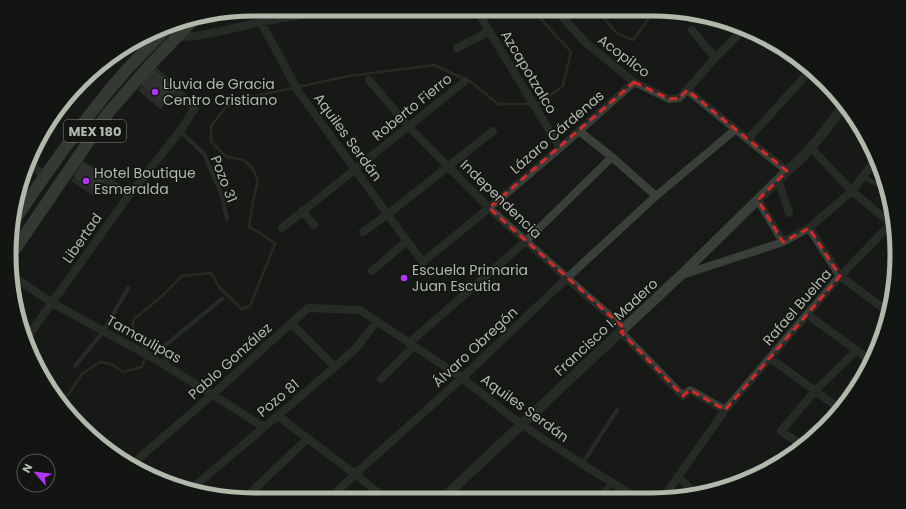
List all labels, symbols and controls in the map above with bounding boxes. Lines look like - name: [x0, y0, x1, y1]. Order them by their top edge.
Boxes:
- street label: Azcapotzalco: [496, 27, 562, 117]
- street label: Acopilco: [594, 30, 654, 82]
- street label: Roberto Fierro: [368, 69, 456, 145]
- place label: Lluvia de Gracia Centro Cristiano: [163, 74, 277, 110]
- street label: Lázaro Cárdenas: [506, 86, 608, 178]
- marker: Lluvia de Gracia Centro Cristiano: [150, 87, 160, 97]
- street label: Aquiles Serdán: [309, 89, 387, 185]
- road number: MEX 180: [64, 120, 126, 142]
- street label: Pozo 31: [206, 153, 242, 205]
- street label: Independencia: [456, 155, 546, 243]
- place label: Hotel Boutique Esmeralda: [94, 163, 196, 199]
- marker: Hotel Boutique Esmeralda: [81, 176, 91, 186]
- street label: Libertad: [57, 209, 107, 267]
- place label: Escuela Primaria Juan Escutia: [412, 260, 528, 296]
- street label: Rafael Buelna: [758, 264, 836, 350]
- marker: Escuela Primaria Juan Escutia: [399, 273, 409, 283]
- street label: Francisco I. Madero: [550, 274, 662, 380]
- street label: Álvaro Obregón: [428, 302, 522, 392]
- street label: Tamaulipas: [103, 310, 185, 368]
- street label: Pablo González: [184, 318, 276, 404]
- street label: Aquiles Serdán: [477, 369, 573, 447]
- street label: Pozo 81: [253, 374, 303, 422]
- north arrow: [16, 453, 56, 493]
- text: N: [18, 461, 36, 476]

